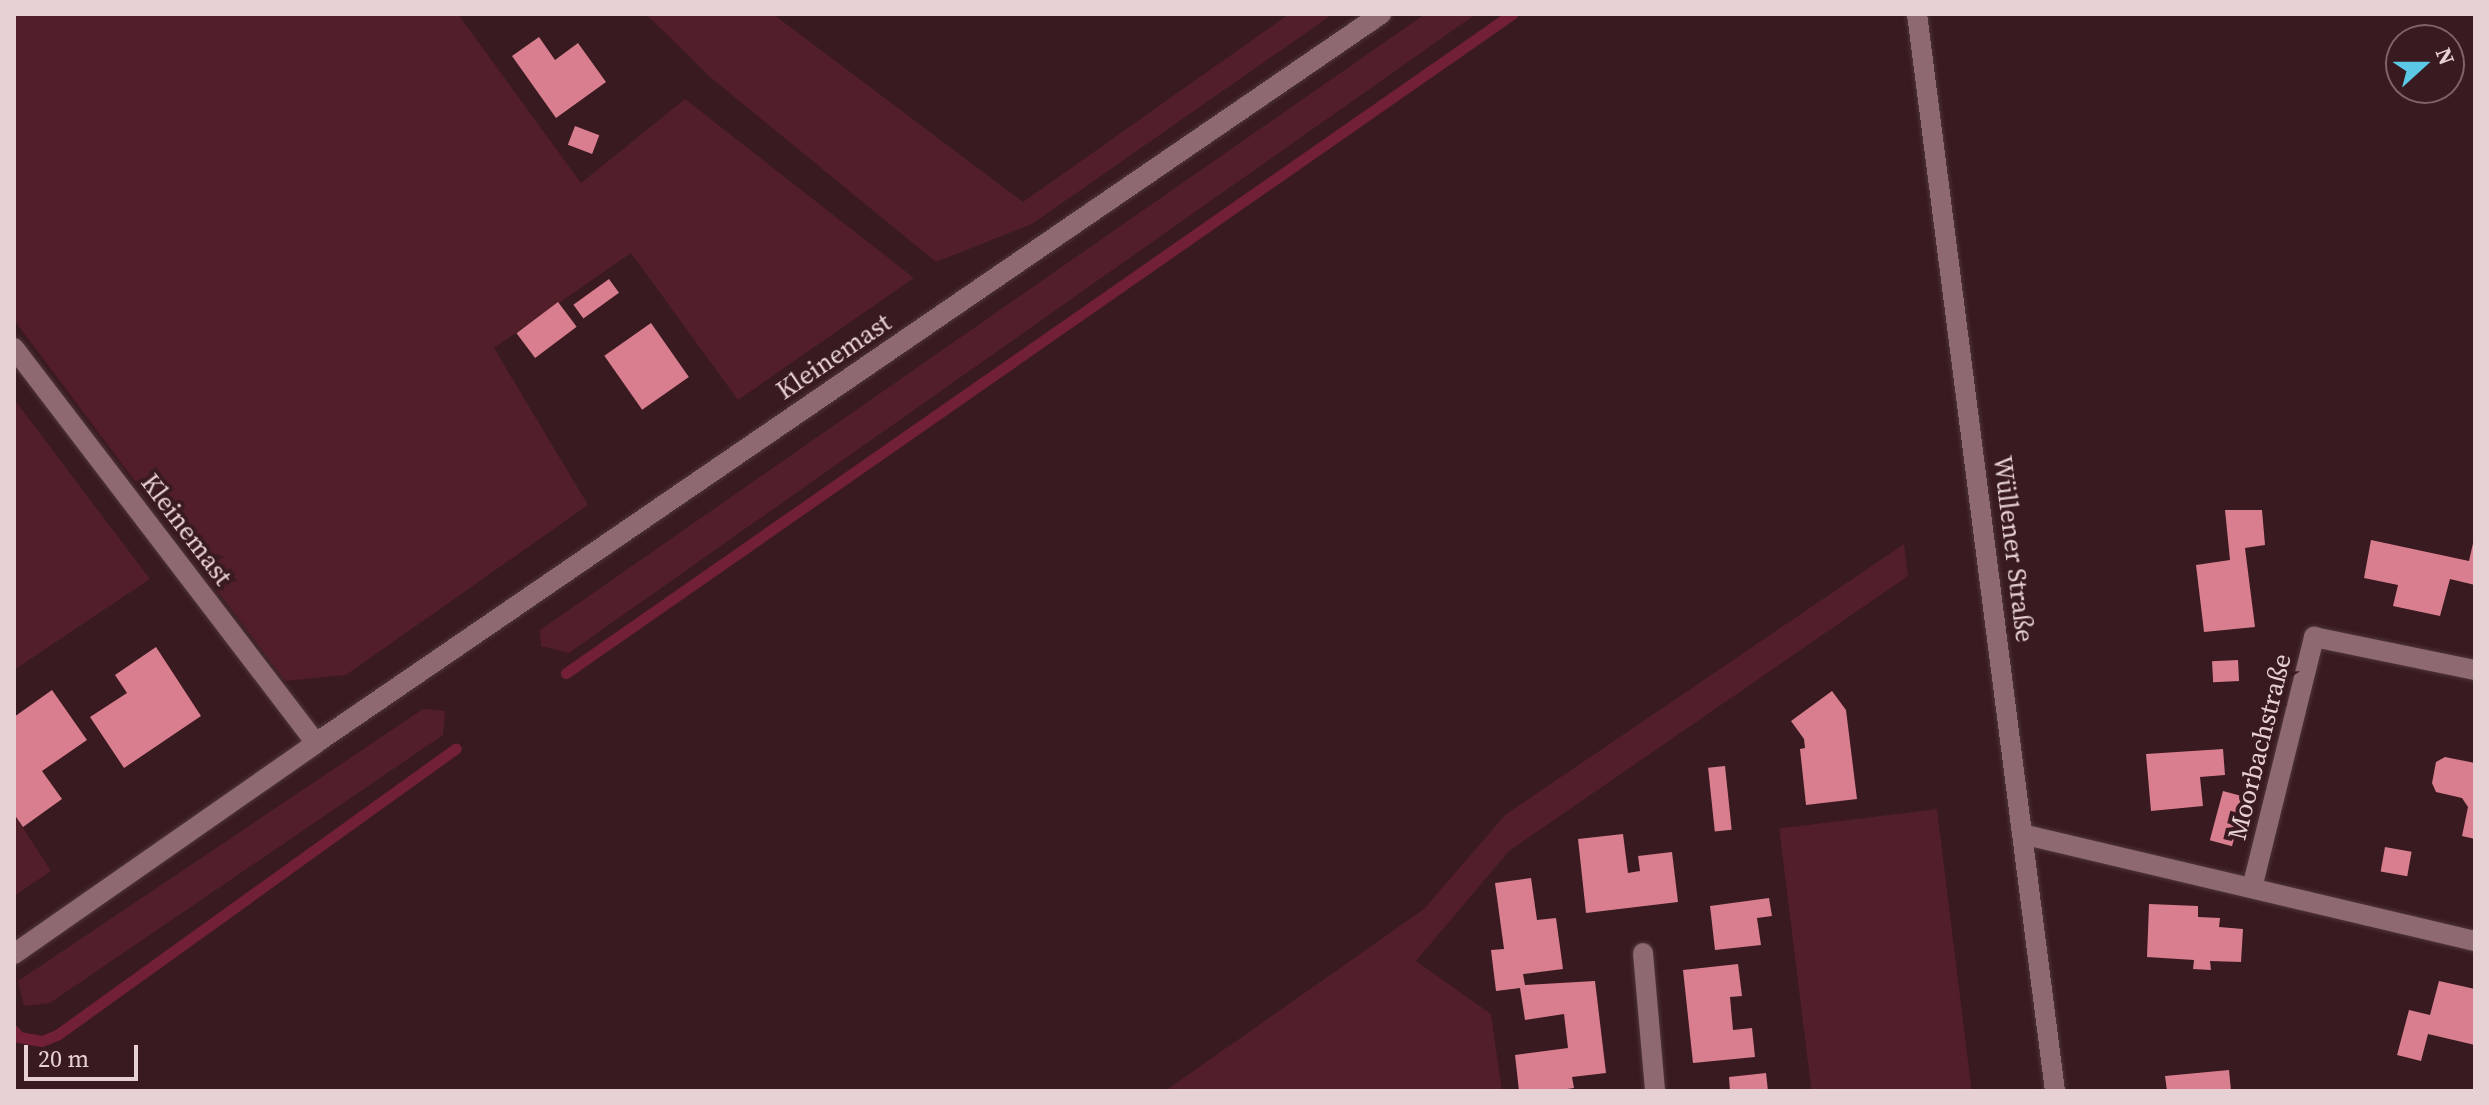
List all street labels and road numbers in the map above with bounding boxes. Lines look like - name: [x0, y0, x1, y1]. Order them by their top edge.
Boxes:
- street label: Kleinemast: [771, 307, 897, 407]
- street label: Wüllener Straße: [1986, 454, 2040, 644]
- street label: Kleinemast: [134, 468, 238, 592]
- street label: Moorbachstraße: [2222, 651, 2298, 843]

